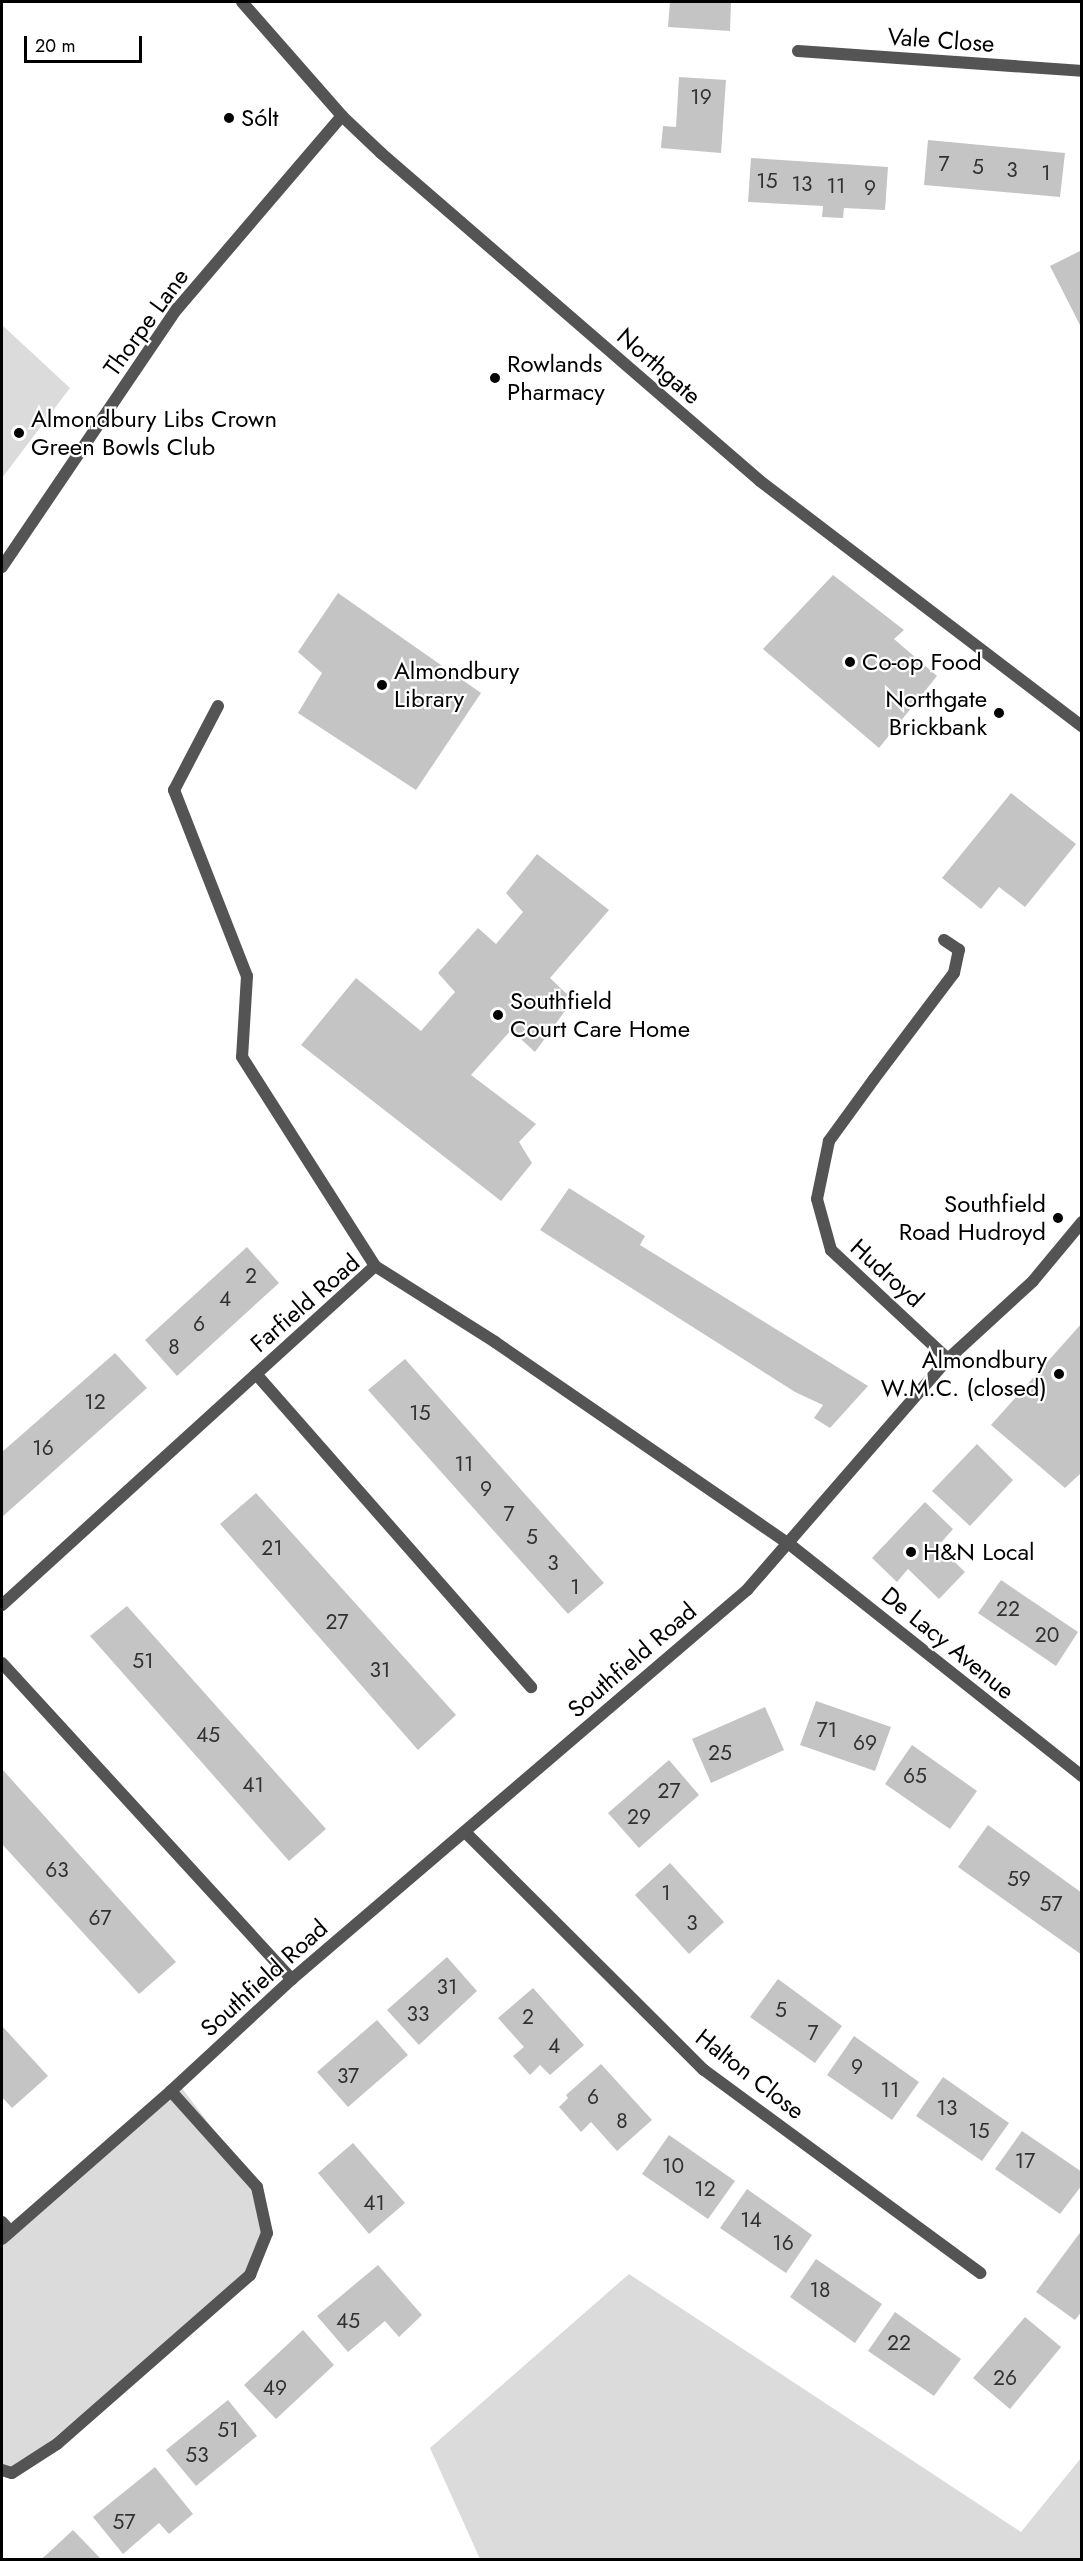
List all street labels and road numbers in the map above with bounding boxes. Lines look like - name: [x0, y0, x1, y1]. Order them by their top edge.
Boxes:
- street label: Vale Close: [887, 22, 995, 58]
- street label: Thorpe Lane: [97, 263, 195, 381]
- street label: Northgate: [611, 322, 707, 410]
- street label: Hudroyd: [845, 1233, 929, 1313]
- street label: Farfield Road: [245, 1248, 365, 1358]
- street label: De Lacy Avenue: [876, 1581, 1020, 1705]
- street label: Southfield Road: [562, 1596, 702, 1724]
- street label: Southfield Road: [195, 1913, 333, 2043]
- street label: Halton Close: [690, 2023, 810, 2125]

